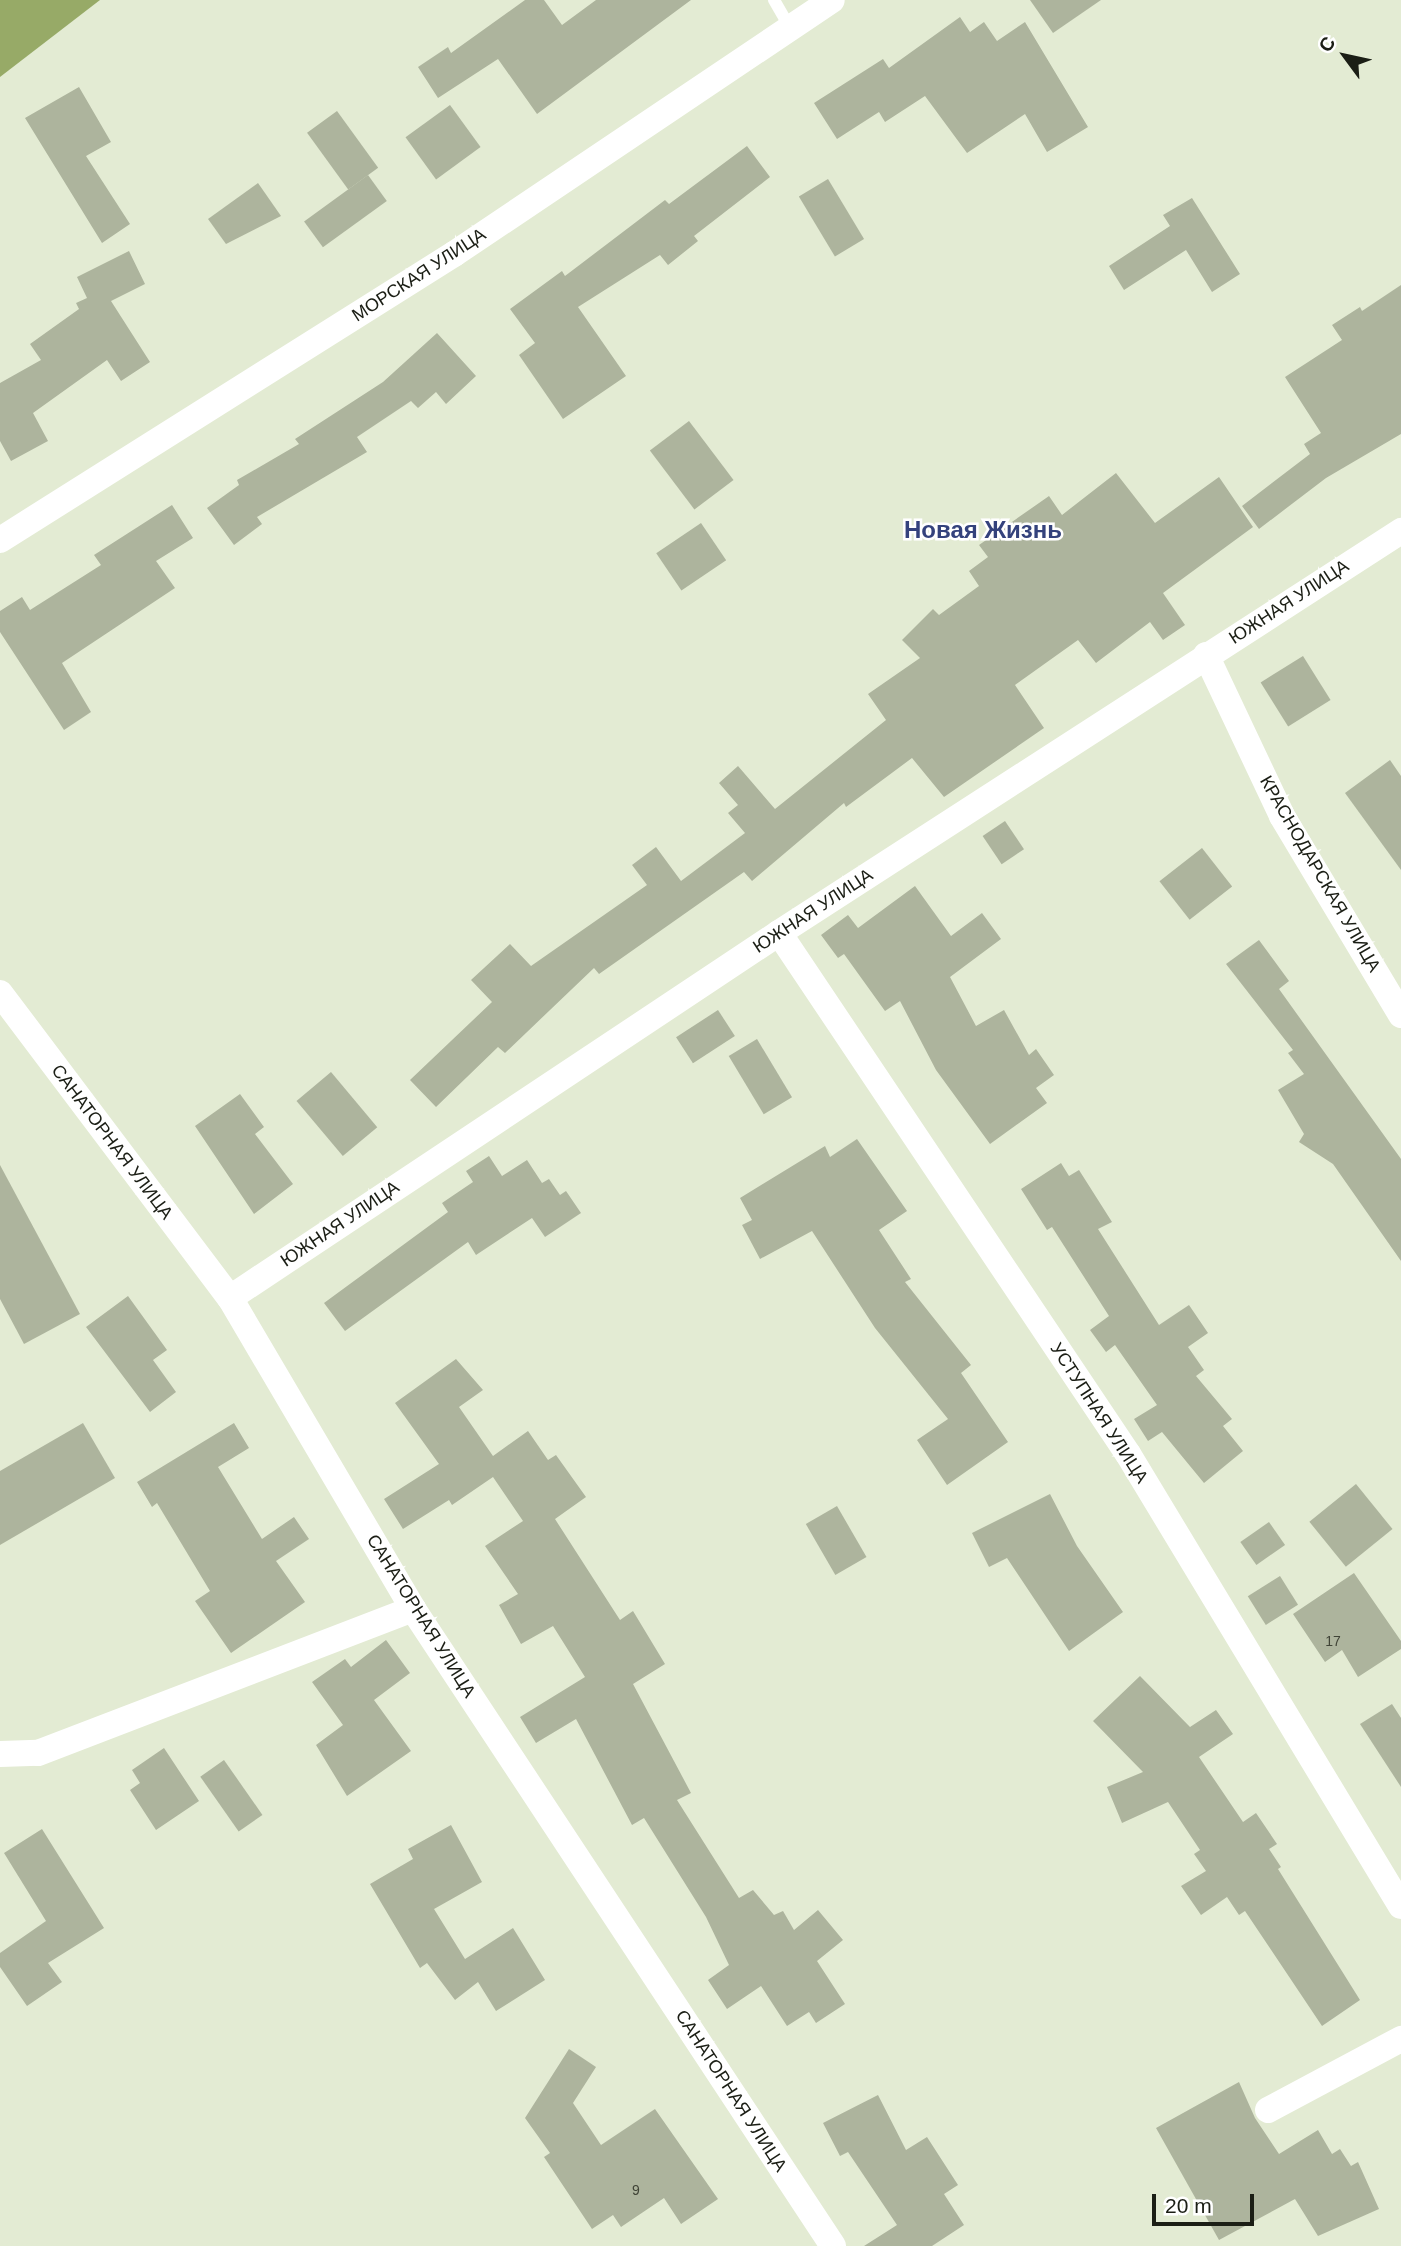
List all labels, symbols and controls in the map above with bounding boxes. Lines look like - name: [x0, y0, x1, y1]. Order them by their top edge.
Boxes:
- north arrow: [1310, 21, 1380, 91]
- text: С: [1314, 33, 1340, 56]
- street label: МОРСКАЯ УЛИЦА: [348, 224, 490, 326]
- district label: Новая Жизнь: [904, 516, 1062, 544]
- street label: ЮЖНАЯ УЛИЦА: [1225, 555, 1353, 649]
- street label: КРАСНОДАРСКАЯ УЛИЦА: [1255, 772, 1385, 976]
- street label: ЮЖНАЯ УЛИЦА: [749, 864, 877, 958]
- street label: САНАТОРНАЯ УЛИЦА: [47, 1060, 177, 1224]
- street label: ЮЖНАЯ УЛИЦА: [277, 1176, 403, 1272]
- street label: УСТУПНАЯ УЛИЦА: [1046, 1339, 1152, 1487]
- street label: САНАТОРНАЯ УЛИЦА: [362, 1530, 480, 1702]
- house number: 17: [1325, 1633, 1341, 1649]
- street label: САНАТОРНАЯ УЛИЦА: [671, 2006, 791, 2176]
- scale bar: [1156, 2180, 1258, 2224]
- house number: 9: [632, 2182, 640, 2198]
- text: 20 m: [1165, 2194, 1212, 2217]

